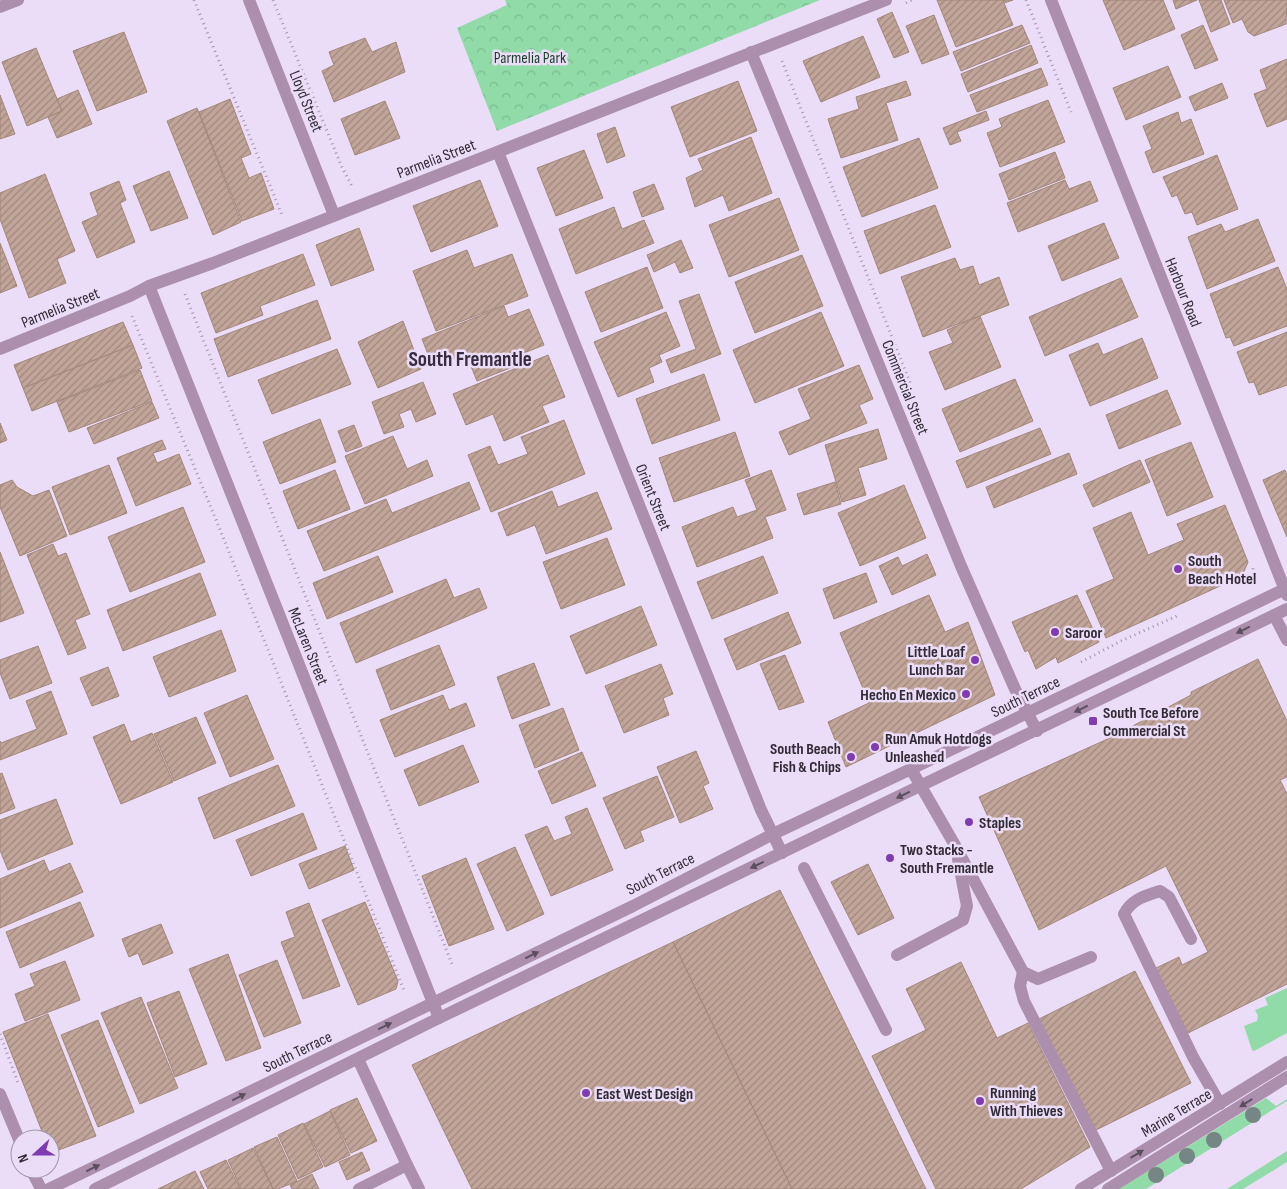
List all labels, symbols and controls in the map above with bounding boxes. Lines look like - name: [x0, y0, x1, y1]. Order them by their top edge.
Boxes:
- park label: Parmelia Park: [494, 49, 566, 68]
- street label: Lloyd Street: [285, 68, 327, 135]
- street label: Parmelia Street: [394, 136, 479, 183]
- street label: Harbour Road: [1160, 255, 1205, 330]
- street label: Parmelia Street: [19, 284, 103, 333]
- street label: Commercial Street: [877, 337, 932, 438]
- district label: South Fremantle: [408, 347, 532, 372]
- street label: Orient Street: [631, 462, 675, 534]
- place label: South Beach Hotel: [1188, 552, 1256, 589]
- marker: South Beach Hotel: [1172, 563, 1184, 575]
- street label: McLaren Street: [283, 605, 332, 688]
- place label: Saroor: [1065, 624, 1102, 643]
- marker: Saroor: [1049, 626, 1061, 638]
- one-way arrow: [1236, 626, 1250, 634]
- place label: Little Loaf Lunch Bar: [908, 643, 966, 680]
- marker: Little Loaf Lunch Bar: [969, 654, 981, 666]
- street label: South Terrace: [988, 673, 1063, 722]
- place label: Hecho En Mexico: [860, 686, 956, 705]
- marker: Hecho En Mexico: [960, 688, 972, 700]
- place label: South Tce Before Commercial St: [1103, 704, 1199, 741]
- one-way arrow: [1074, 705, 1089, 713]
- marker: South Tce Before Commercial St: [1087, 715, 1099, 727]
- place label: Run Amuk Hotdogs Unleashed: [885, 730, 992, 767]
- place label: South Beach Fish & Chips: [770, 740, 841, 777]
- marker: Run Amuk Hotdogs Unleashed: [869, 741, 881, 753]
- marker: South Beach Fish & Chips: [845, 751, 857, 763]
- one-way arrow: [896, 791, 910, 799]
- place label: Staples: [979, 814, 1021, 833]
- marker: Staples: [963, 816, 975, 828]
- place label: Two Stacks - South Fremantle: [900, 841, 994, 878]
- street label: South Terrace: [623, 849, 698, 900]
- marker: Two Stacks - South Fremantle: [884, 852, 896, 864]
- one-way arrow: [750, 861, 764, 869]
- one-way arrow: [524, 951, 539, 959]
- one-way arrow: [378, 1022, 393, 1030]
- street label: South Terrace: [260, 1028, 335, 1077]
- place label: Running With Thieves: [990, 1084, 1063, 1121]
- place label: East West Design: [596, 1085, 693, 1104]
- street label: Marine Terrace: [1138, 1085, 1215, 1142]
- marker: East West Design: [580, 1087, 592, 1099]
- one-way arrow: [232, 1093, 246, 1101]
- marker: Running With Thieves: [974, 1095, 986, 1107]
- one-way arrow: [1239, 1098, 1252, 1107]
- north arrow: [10, 1129, 60, 1179]
- one-way arrow: [1131, 1150, 1144, 1159]
- text: N: [14, 1152, 33, 1165]
- one-way arrow: [86, 1164, 100, 1172]

